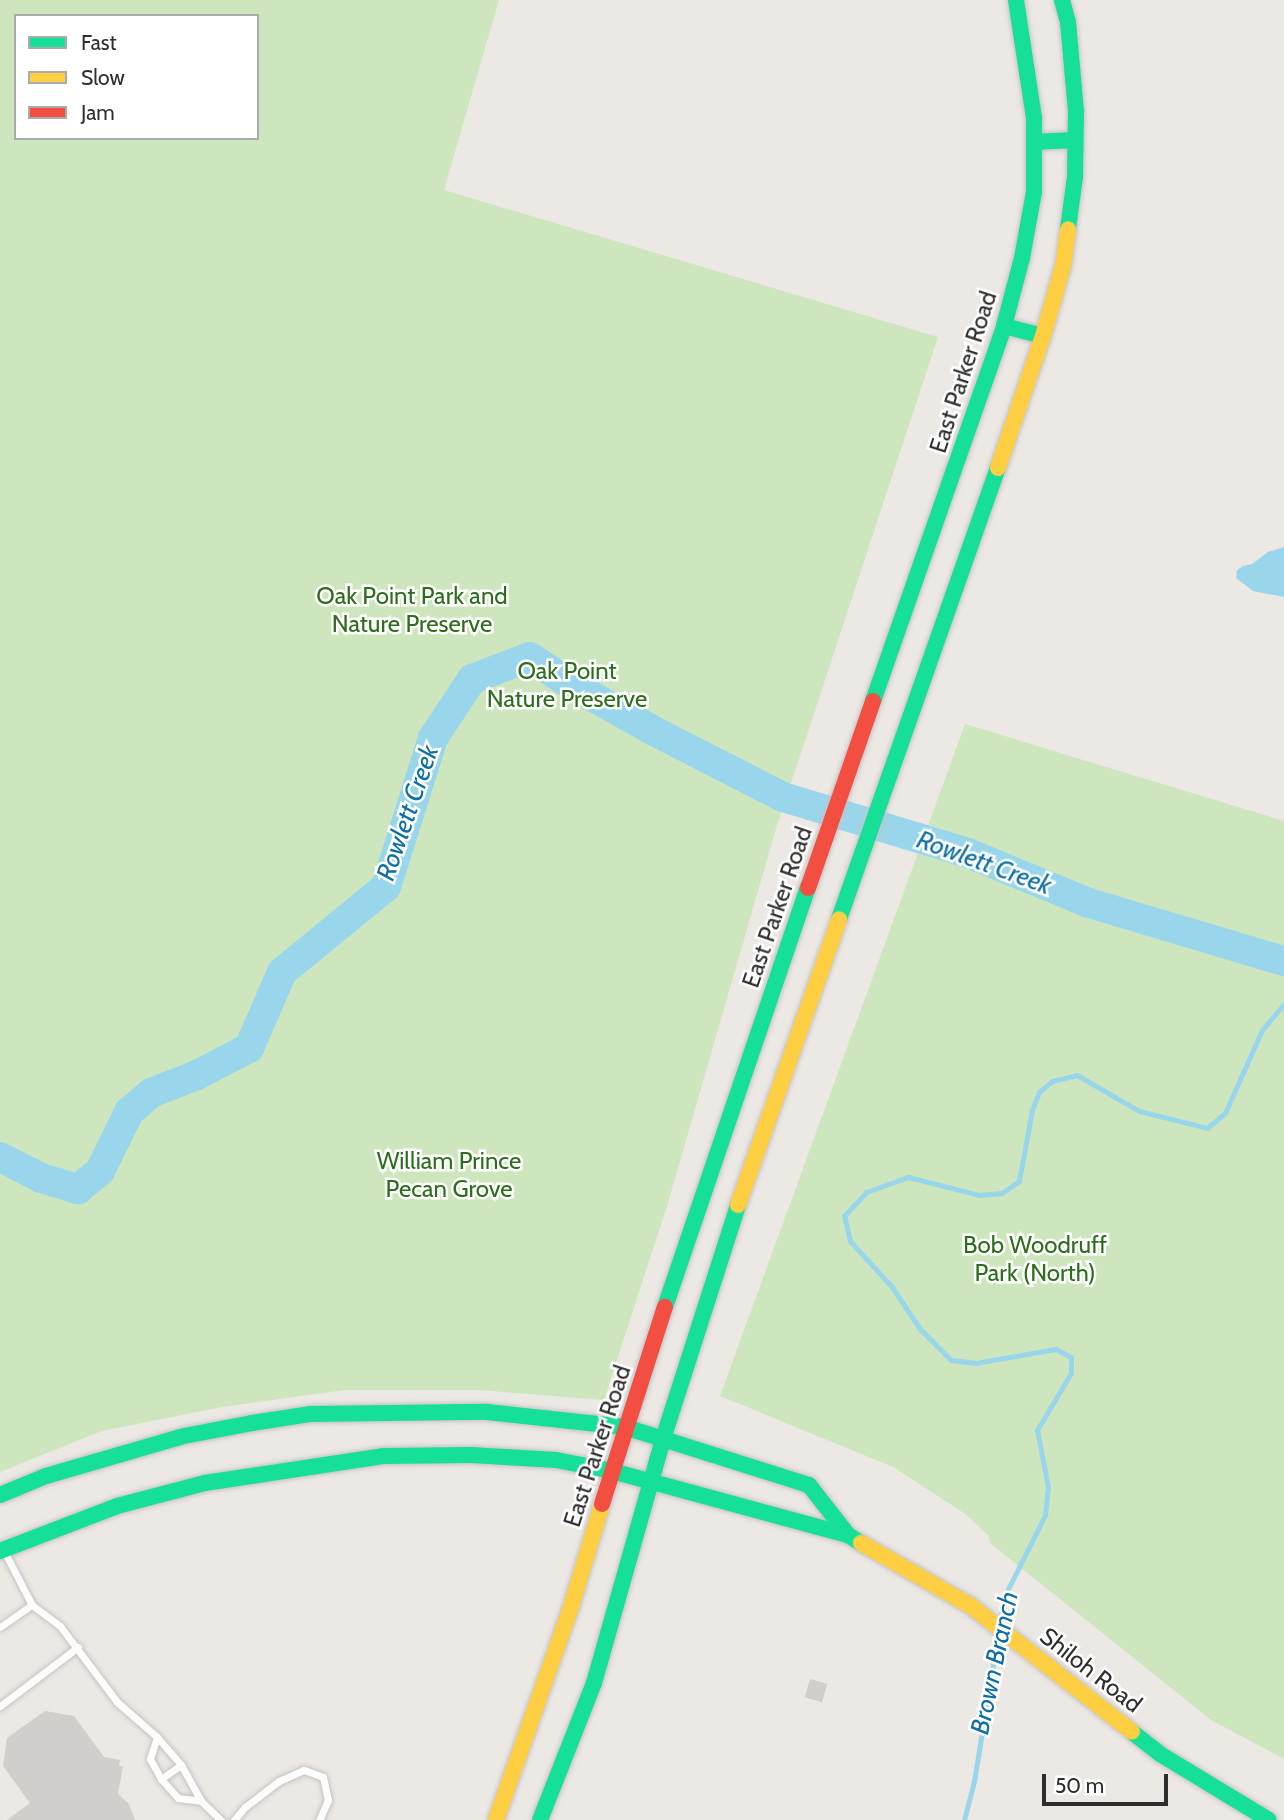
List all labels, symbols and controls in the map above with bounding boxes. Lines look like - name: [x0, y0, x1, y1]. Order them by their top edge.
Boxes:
- legend: [14, 14, 259, 140]
- text: Fast: [81, 30, 117, 55]
- text: Slow: [81, 65, 125, 90]
- text: Jam: [81, 100, 115, 125]
- street label: East Parker Road: [923, 288, 1003, 456]
- park label: Oak Point Park and Nature Preserve: [316, 582, 508, 638]
- park label: Oak Point Nature Preserve: [487, 657, 647, 713]
- water label: Rowlett Creek: [370, 741, 446, 885]
- street label: East Parker Road: [736, 823, 818, 991]
- water label: Rowlett Creek: [912, 824, 1056, 902]
- park label: William Prince Pecan Grove: [377, 1147, 521, 1203]
- park label: Bob Woodruff Park (North): [963, 1231, 1107, 1287]
- street label: East Parker Road: [557, 1362, 637, 1530]
- water label: Brown Branch: [965, 1589, 1025, 1737]
- street label: Shiloh Road: [1034, 1621, 1148, 1719]
- scale bar: [1046, 1760, 1172, 1804]
- text: 50 m: [1055, 1773, 1104, 1798]

